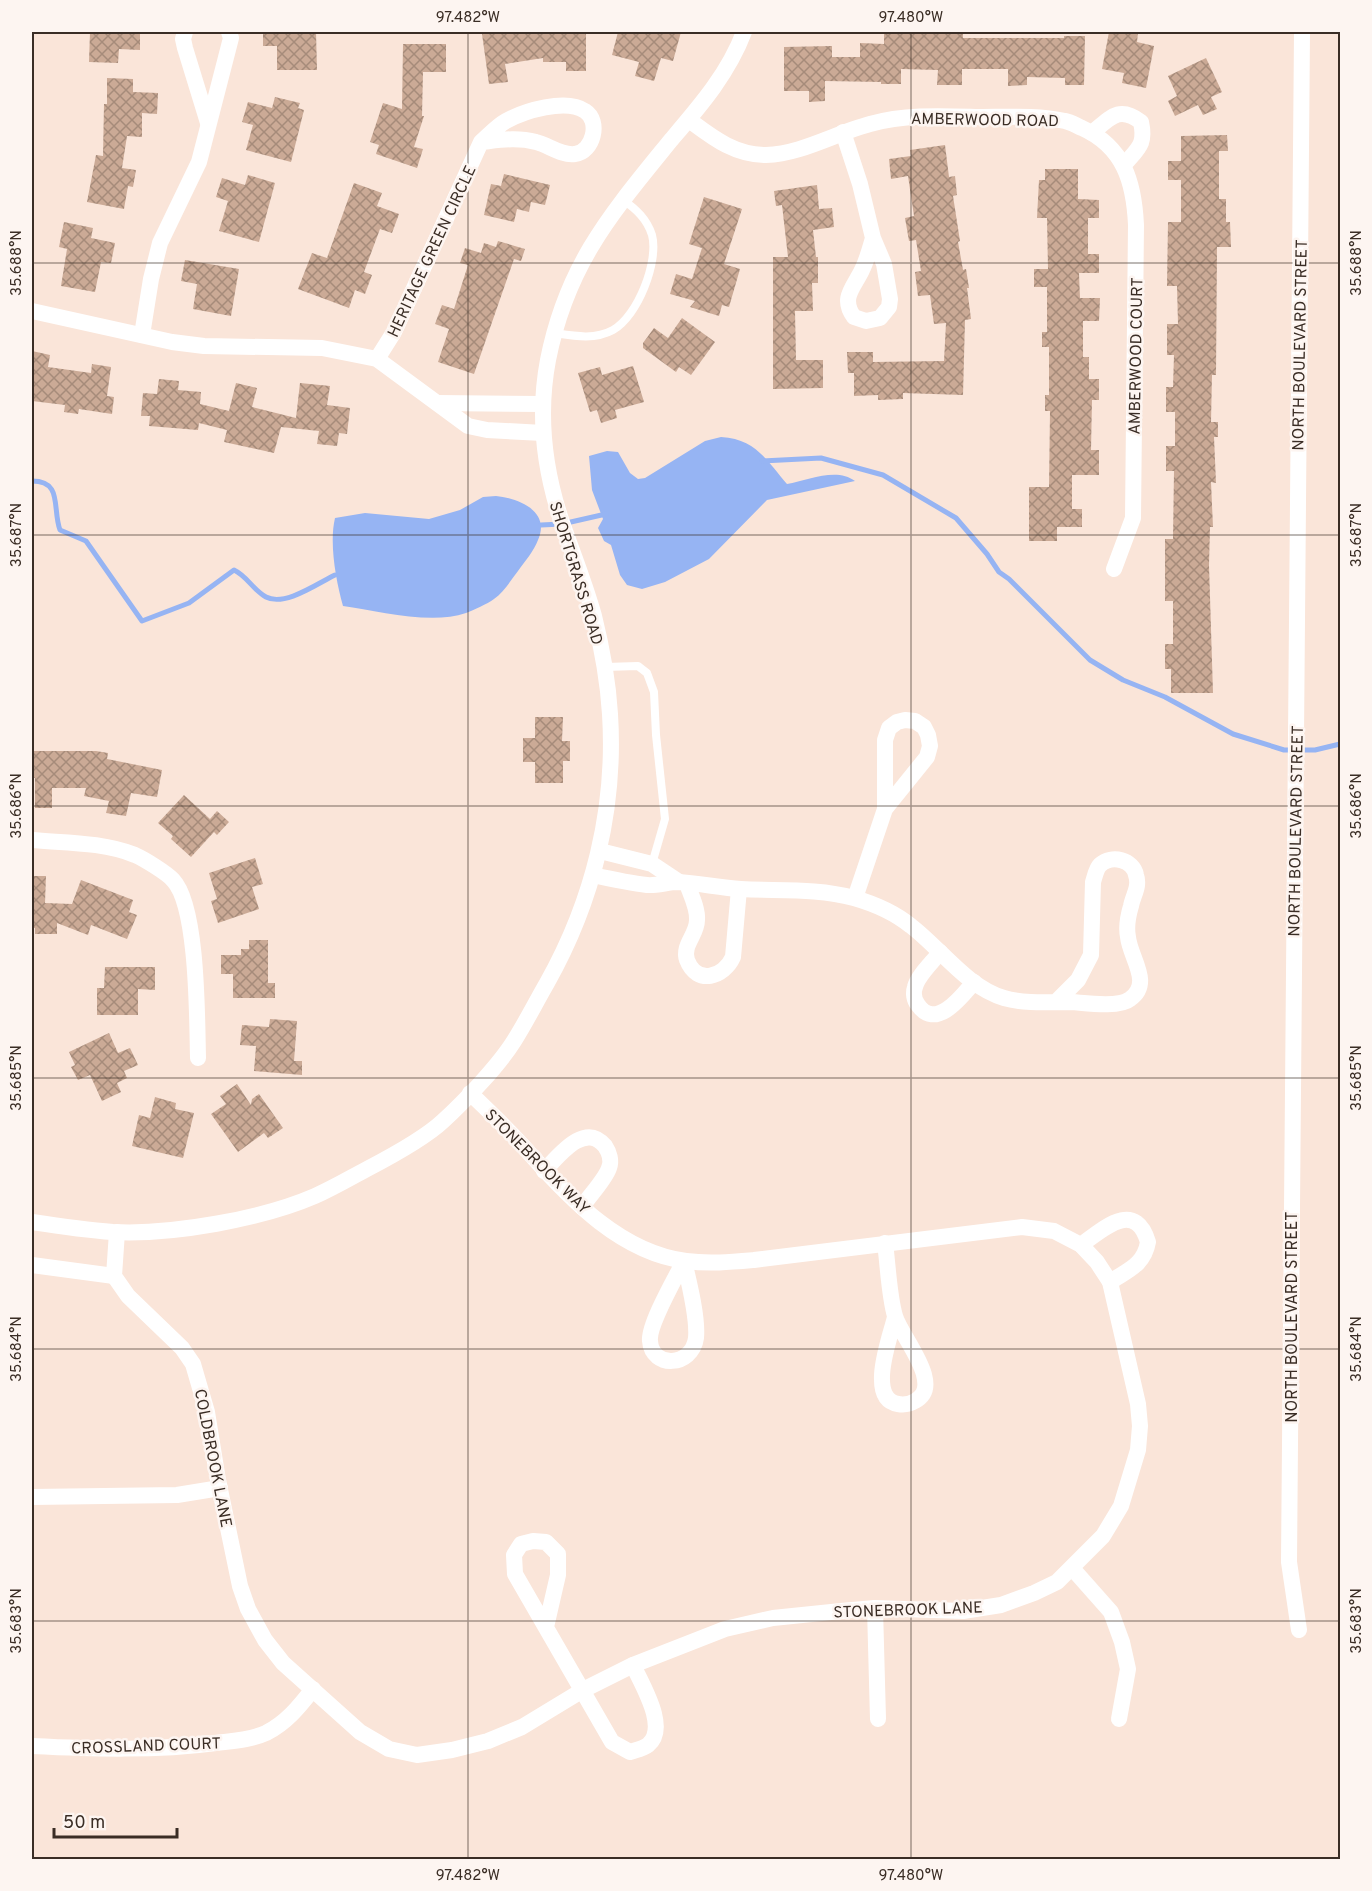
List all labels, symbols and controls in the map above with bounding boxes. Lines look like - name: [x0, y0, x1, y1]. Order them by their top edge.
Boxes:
- text: 97.482°W: [436, 9, 500, 28]
- text: 97.480°W: [879, 9, 943, 28]
- street label: AMBERWOOD ROAD: [911, 110, 1059, 132]
- street label: HERITAGE GREEN CIRCLE: [384, 163, 481, 341]
- text: 35.688°N: [8, 230, 27, 296]
- text: 35.688°N: [1348, 230, 1367, 296]
- street label: NORTH BOULEVARD STREET: [1289, 239, 1313, 451]
- street label: AMBERWOOD COURT: [1126, 277, 1148, 435]
- street label: SHORTGRASS ROAD: [544, 499, 606, 648]
- text: 35.687°N: [8, 503, 27, 567]
- text: 35.687°N: [1348, 503, 1367, 567]
- street label: NORTH BOULEVARD STREET: [1285, 725, 1309, 937]
- text: 35.686°N: [8, 773, 27, 839]
- text: 35.686°N: [1348, 773, 1367, 839]
- text: 35.685°N: [8, 1045, 27, 1111]
- text: 35.685°N: [1348, 1045, 1367, 1111]
- street label: STONEBROOK WAY: [480, 1105, 594, 1219]
- street label: NORTH BOULEVARD STREET: [1283, 1211, 1303, 1423]
- text: 35.684°N: [8, 1316, 27, 1382]
- text: 35.684°N: [1348, 1316, 1367, 1382]
- street label: COLDBROOK LANE: [189, 1387, 235, 1529]
- text: 35.683°N: [8, 1588, 27, 1654]
- text: 35.683°N: [1348, 1588, 1367, 1654]
- street label: STONEBROOK LANE: [833, 1598, 983, 1624]
- street label: CROSSLAND COURT: [71, 1734, 221, 1760]
- scale bar: [54, 1801, 177, 1839]
- text: 50 m: [63, 1812, 105, 1835]
- text: 97.482°W: [436, 1867, 500, 1886]
- text: 97.480°W: [879, 1867, 943, 1886]

